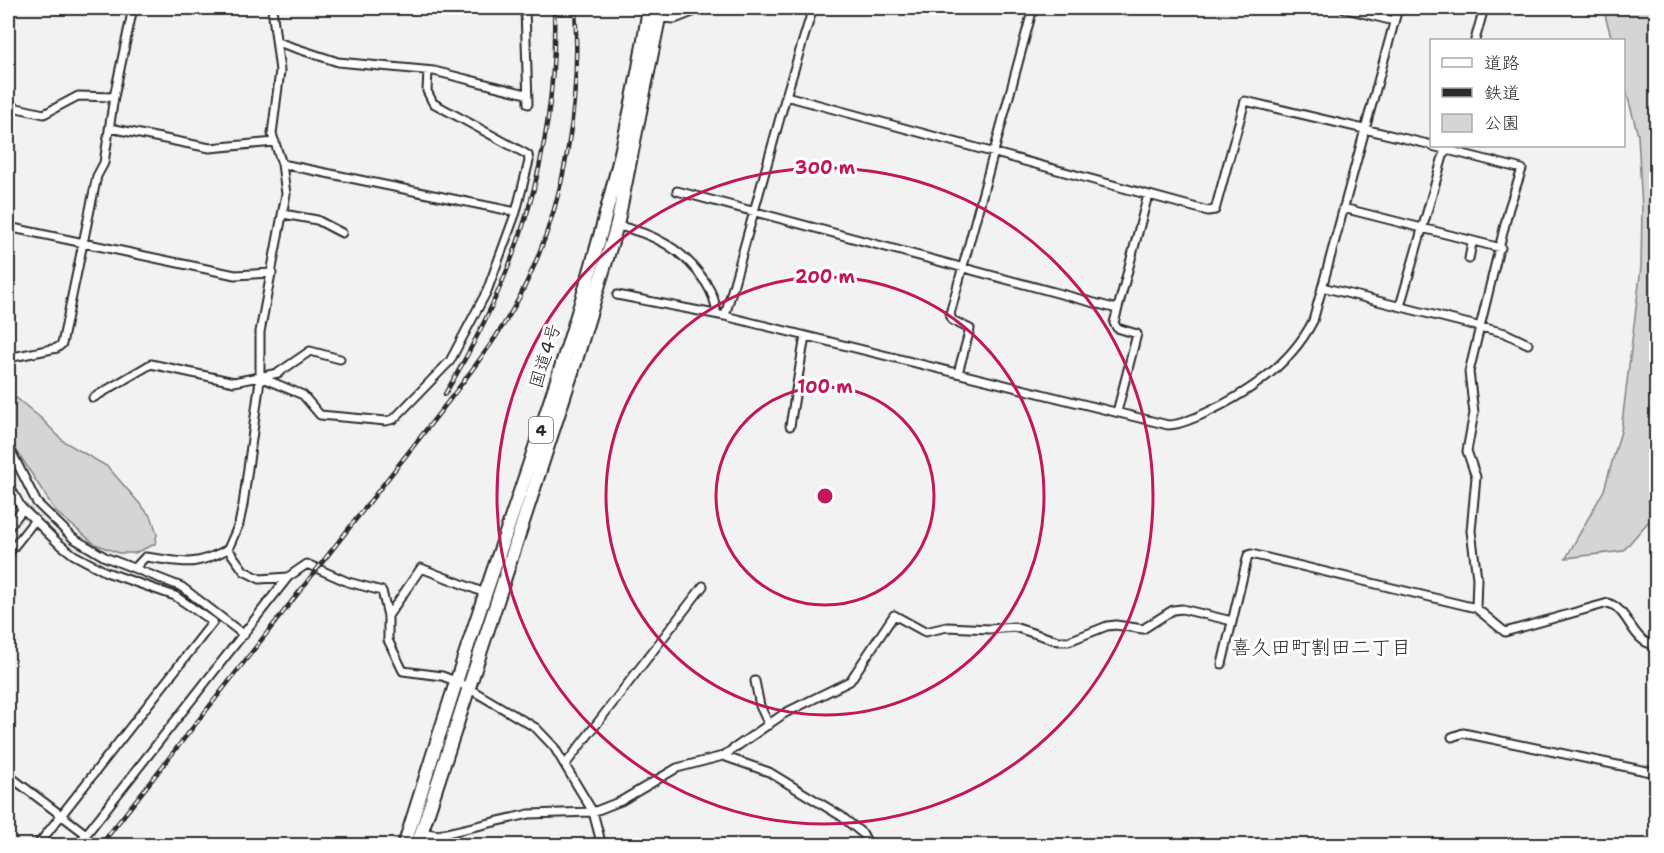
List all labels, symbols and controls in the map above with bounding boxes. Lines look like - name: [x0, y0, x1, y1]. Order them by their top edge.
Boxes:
- legend: [1430, 39, 1625, 147]
- text: 道路: [1484, 51, 1520, 75]
- text: 鉄道: [1484, 81, 1520, 105]
- text: 公園: [1484, 111, 1520, 135]
- text: 300 m: [795, 156, 856, 180]
- text: 200 m: [795, 265, 856, 289]
- street label: 国道4号: [524, 321, 566, 391]
- text: 100 m: [797, 375, 853, 399]
- road number: 4: [529, 417, 553, 443]
- centre of rings: [815, 486, 835, 506]
- district label: 喜久田町割田二丁目: [1231, 634, 1411, 660]

